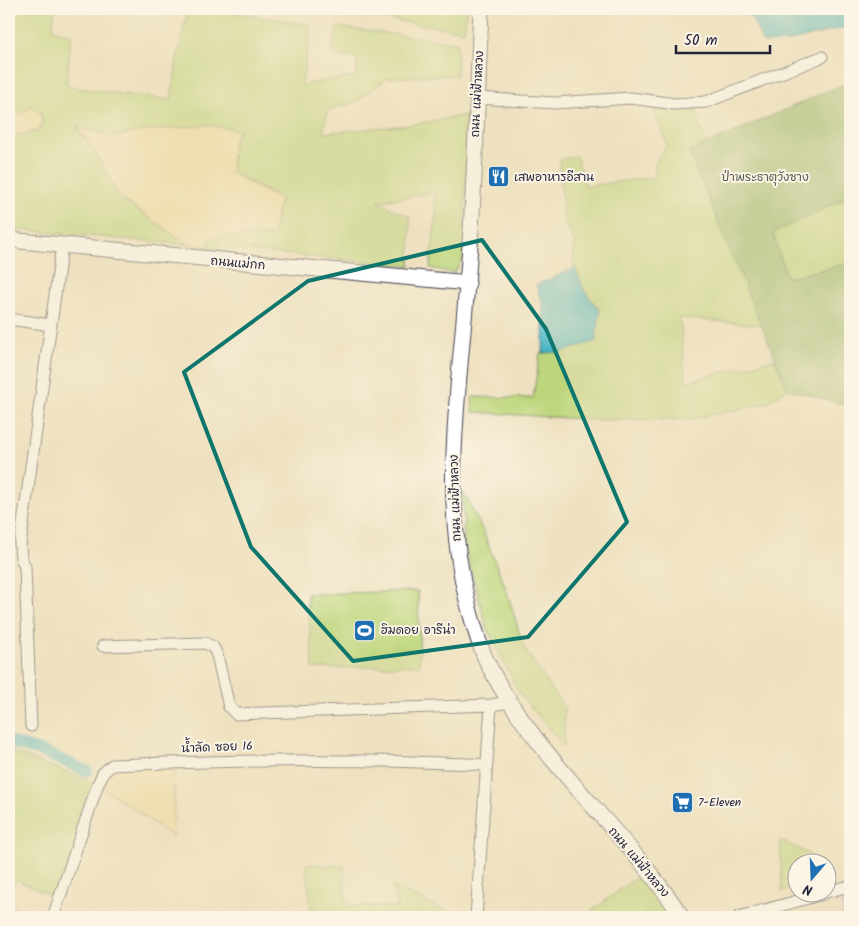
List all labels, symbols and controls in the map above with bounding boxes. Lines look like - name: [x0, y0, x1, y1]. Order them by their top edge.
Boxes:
- scale bar: [676, 22, 770, 54]
- text: 50 m: [684, 29, 718, 53]
- street label: ถนน แม่ฟ้าหลวง: [466, 50, 489, 138]
- restaurant icon: เสพอาหารอีสาน: [486, 165, 510, 189]
- place label: เสพอาหารอีสาน: [514, 168, 594, 187]
- park label: ป่าพระธาตุวังซาง: [721, 168, 809, 187]
- street label: ถนนแม่กก: [210, 252, 266, 275]
- street label: ถนน แม่ฟ้าหลวง: [444, 454, 467, 542]
- sports icon: ฮิมดอย อารีน่า: [353, 618, 377, 642]
- place label: ฮิมดอย อารีน่า: [381, 621, 456, 640]
- street label: น้ำลัด ซอย 16: [181, 735, 253, 758]
- supermarket icon: 7-Eleven: [670, 790, 694, 814]
- place label: 7-Eleven: [698, 793, 741, 812]
- street label: ถนน แม่ฟ้าหลวง: [603, 823, 674, 902]
- north arrow: [786, 854, 836, 904]
- text: N: [800, 877, 816, 901]

